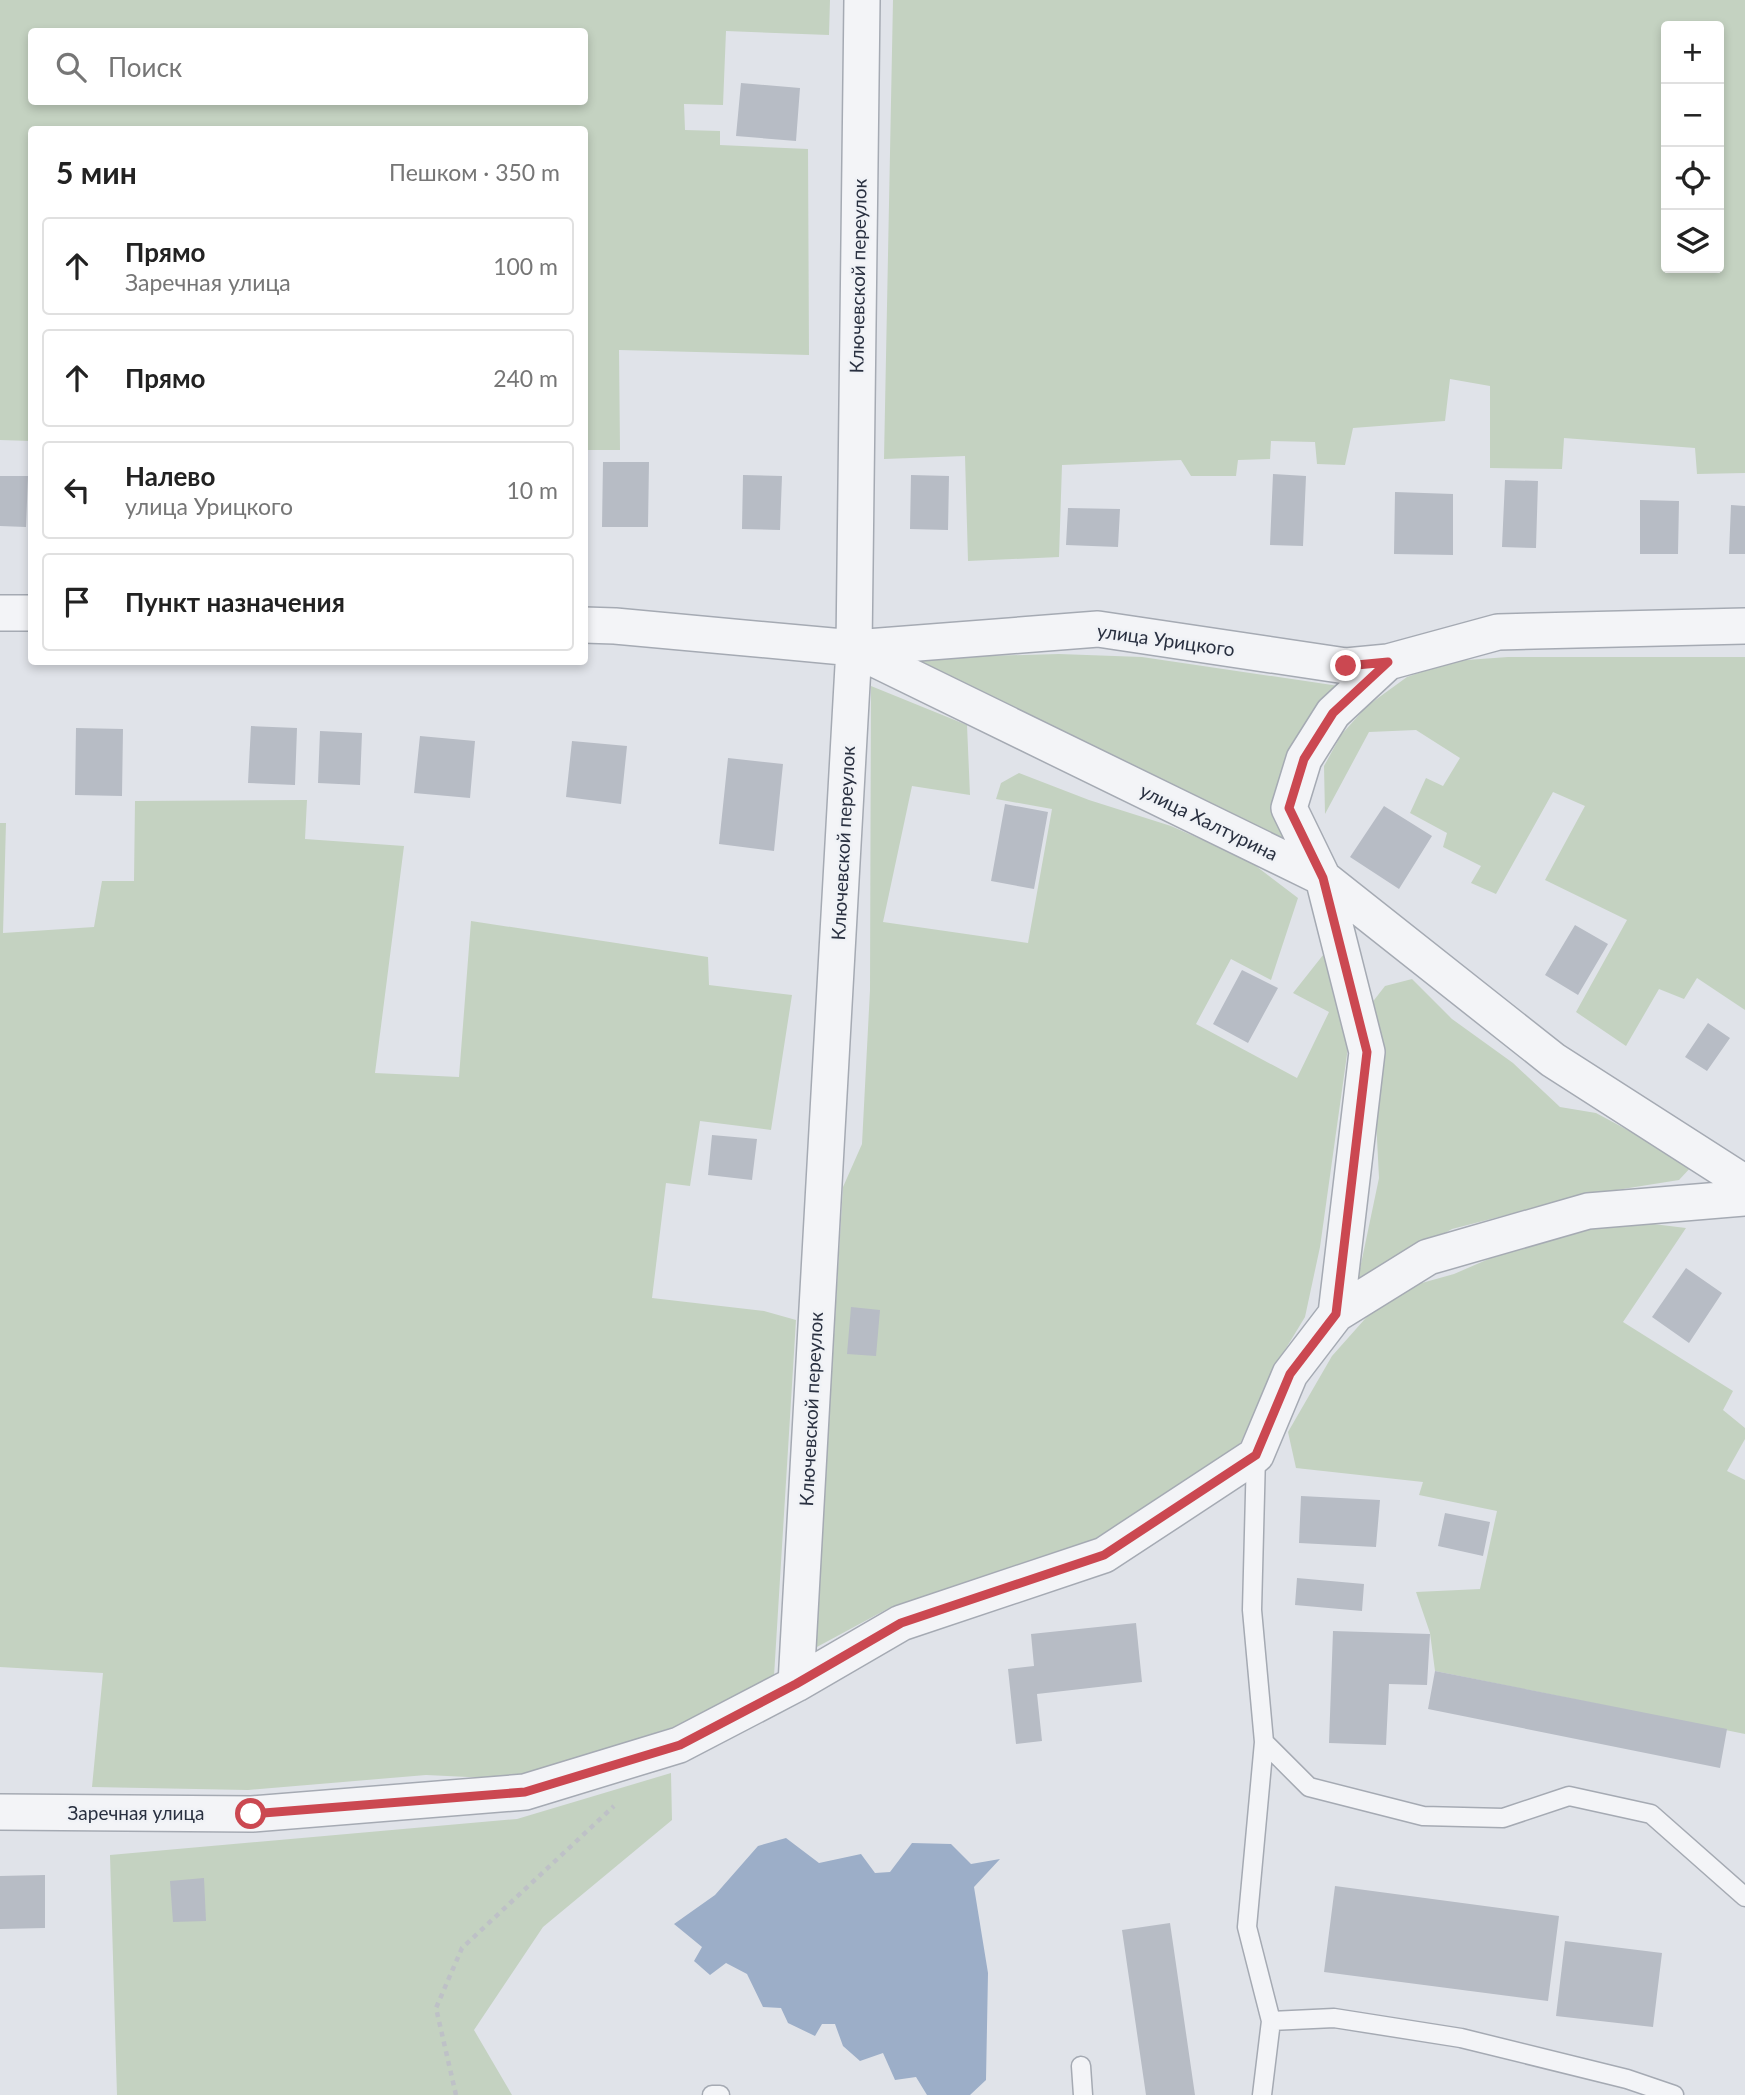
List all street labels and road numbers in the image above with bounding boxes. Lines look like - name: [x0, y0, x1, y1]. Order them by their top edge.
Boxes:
- street label: Ключевской переулок: [844, 178, 871, 374]
- street label: улица Урицкого: [1096, 618, 1236, 661]
- street label: Ключевской переулок: [826, 745, 859, 941]
- street label: улица Халтурина: [1136, 778, 1282, 865]
- street label: Ключевской переулок: [794, 1311, 827, 1507]
- street label: Заречная улица: [68, 1801, 204, 1824]

